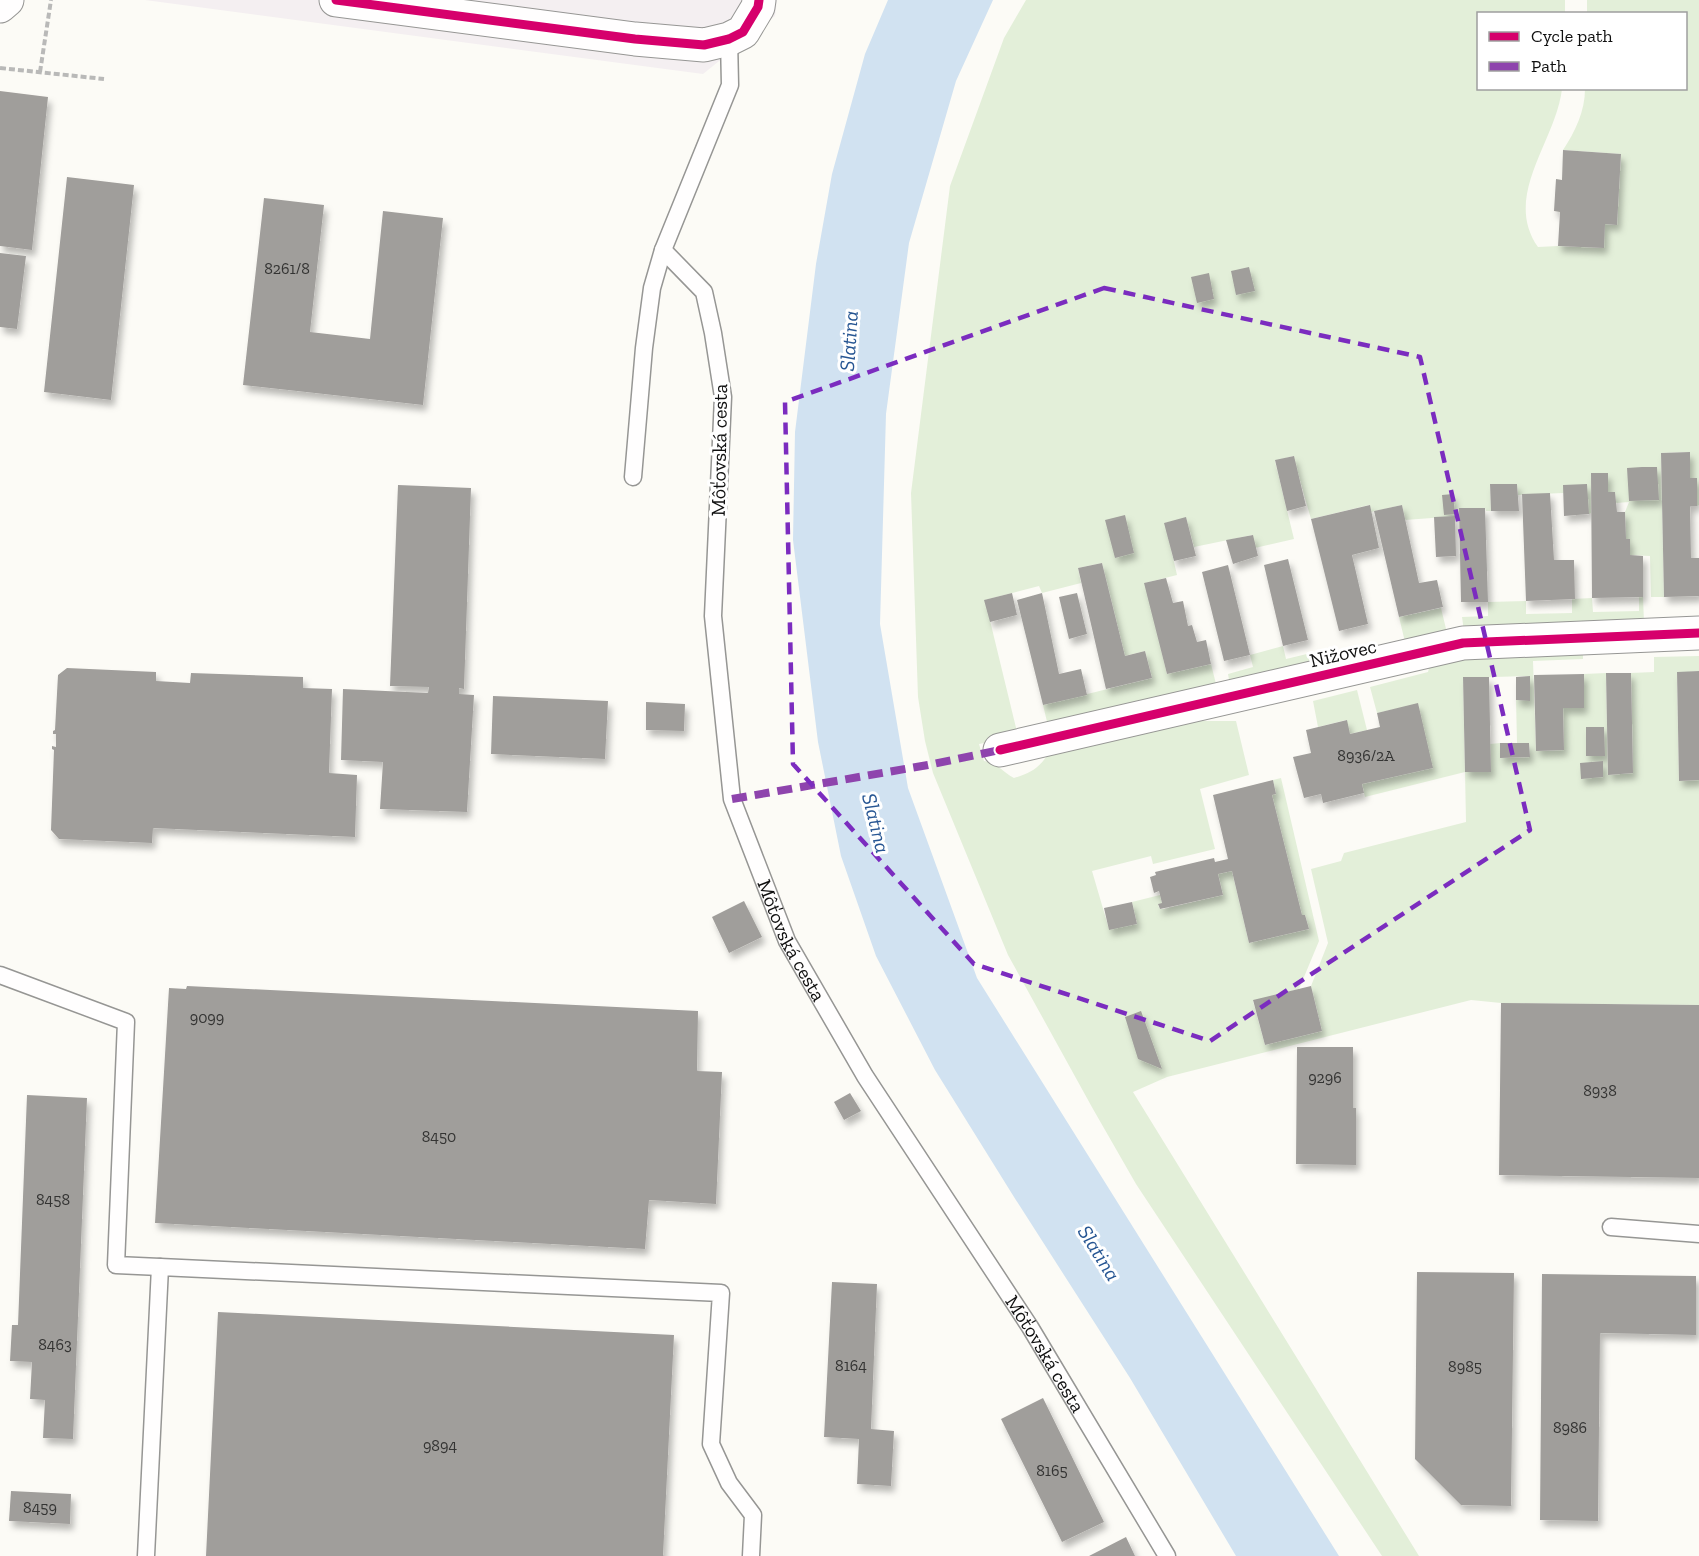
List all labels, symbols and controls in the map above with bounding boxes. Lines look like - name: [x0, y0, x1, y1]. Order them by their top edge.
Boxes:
- legend: [1477, 12, 1687, 90]
- text: Cycle path: [1531, 25, 1613, 47]
- text: Path: [1531, 55, 1567, 77]
- house number: 8261/8: [264, 259, 310, 278]
- water label: Slatina: [834, 310, 863, 372]
- street label: Môťovská cesta: [706, 383, 732, 516]
- street label: Nižovec: [1307, 634, 1379, 672]
- house number: 8936/2A: [1337, 746, 1395, 765]
- water label: Slatina: [857, 790, 896, 855]
- street label: Môťovská cesta: [752, 876, 831, 1006]
- house number: 9099: [190, 1008, 224, 1027]
- house number: 9296: [1308, 1068, 1342, 1087]
- house number: 8938: [1583, 1081, 1617, 1100]
- house number: 8450: [422, 1127, 456, 1146]
- house number: 8458: [36, 1190, 70, 1209]
- water label: Slatina: [1073, 1220, 1126, 1285]
- street label: Môťovská cesta: [1000, 1291, 1090, 1417]
- house number: 8463: [38, 1335, 72, 1354]
- house number: 8164: [835, 1356, 867, 1375]
- house number: 8985: [1448, 1357, 1482, 1376]
- house number: 8986: [1553, 1418, 1587, 1437]
- house number: 9894: [423, 1436, 457, 1455]
- house number: 8165: [1036, 1461, 1068, 1480]
- house number: 8459: [23, 1498, 57, 1517]

